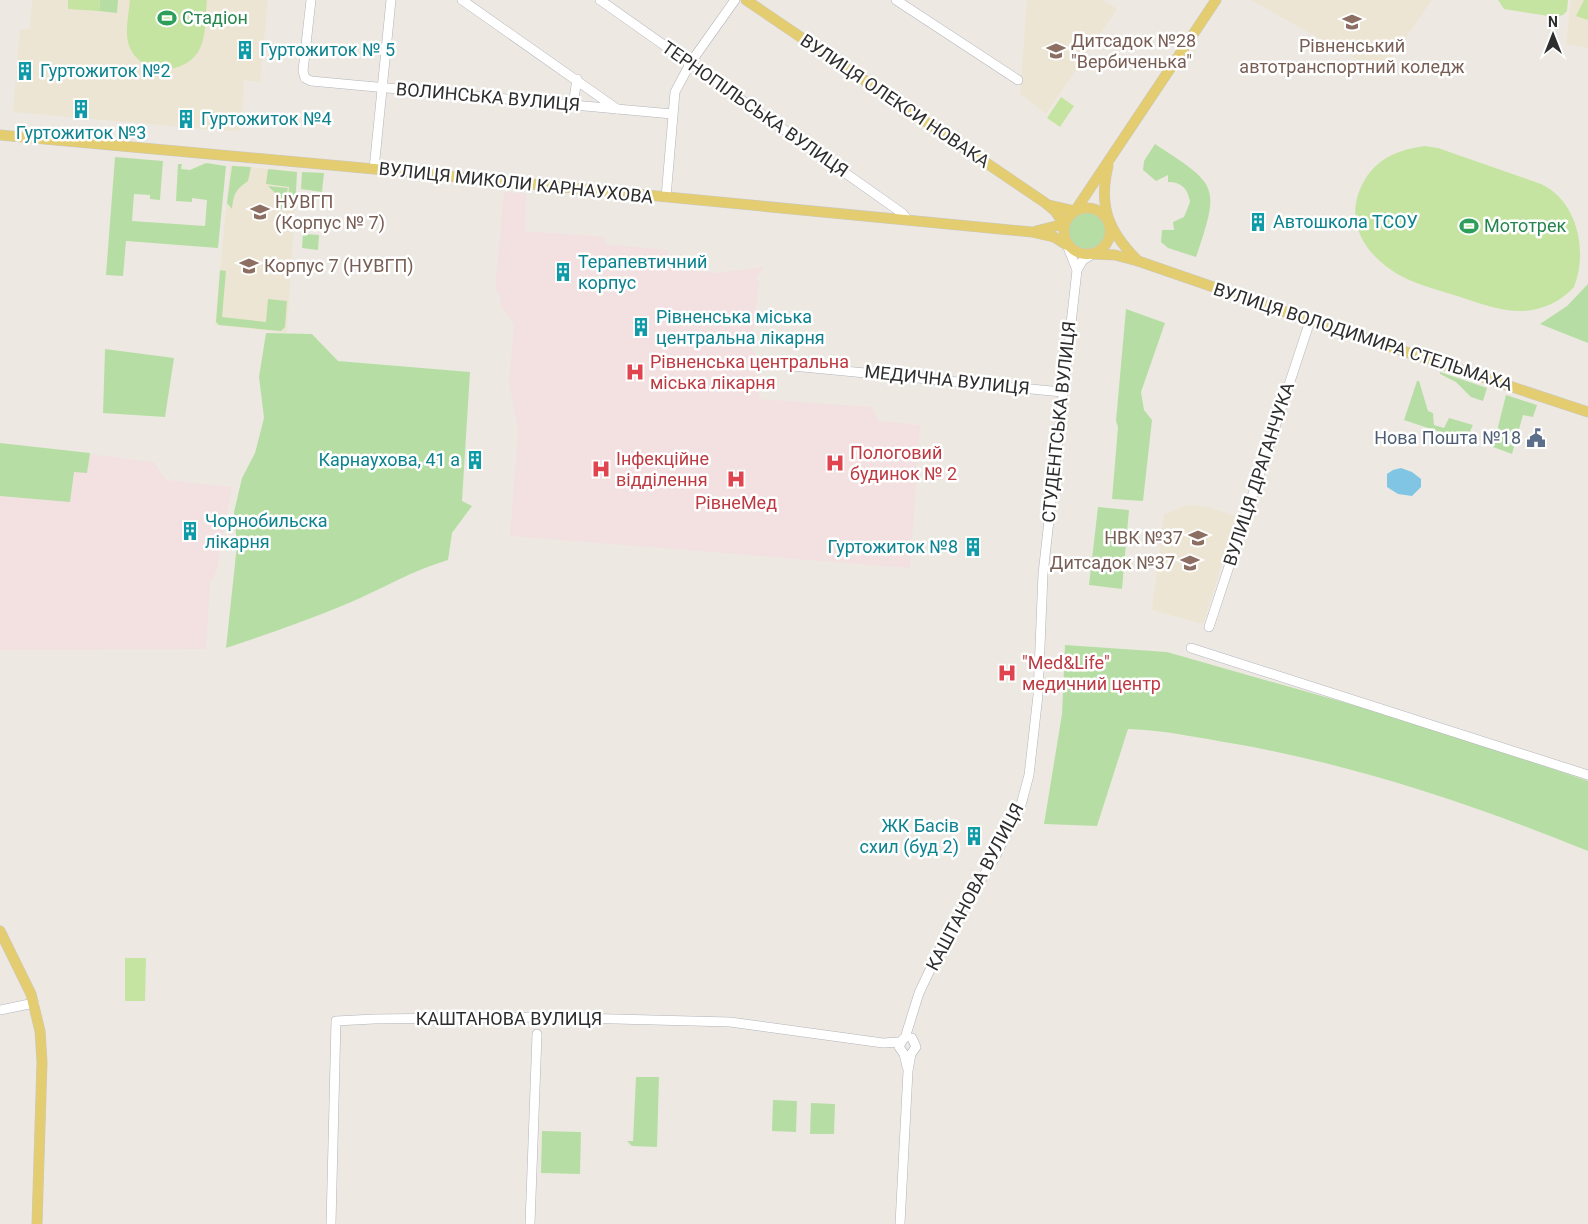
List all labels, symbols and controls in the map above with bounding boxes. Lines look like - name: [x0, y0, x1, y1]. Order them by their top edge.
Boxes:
- sports icon: Стадіон: [156, 7, 178, 29]
- place label: Стадіон: [182, 7, 248, 28]
- north arrow: [1528, 10, 1578, 60]
- school or university icon: Рівненський автотранспортний коледж: [1341, 11, 1363, 33]
- text: N: [1548, 14, 1558, 30]
- street label: ВУЛИЦЯ ОЛЕКСИ НОВАКА: [797, 29, 994, 172]
- place label: Дитсадок №28 "Вербиченька": [1071, 30, 1196, 72]
- place label: Рівненський автотранспортний коледж: [1239, 35, 1465, 77]
- street label: ТЕРНОПІЛЬСЬКА ВУЛИЦЯ: [658, 36, 852, 181]
- building icon: Гуртожиток № 5: [234, 39, 256, 61]
- place label: Гуртожиток № 5: [260, 39, 395, 60]
- school or university icon: Дитсадок №28 "Вербиченька": [1045, 40, 1067, 62]
- building icon: Гуртожиток №2: [14, 60, 36, 82]
- place label: Гуртожиток №2: [40, 60, 171, 81]
- street label: ВОЛИНСЬКА ВУЛИЦЯ: [395, 78, 581, 115]
- building icon: Гуртожиток №3: [70, 98, 92, 120]
- building icon: Гуртожиток №4: [175, 108, 197, 130]
- place label: Гуртожиток №4: [201, 108, 332, 129]
- place label: Гуртожиток №3: [16, 122, 146, 143]
- street label: ВУЛИЦЯ МИКОЛИ КАРНАУХОВА: [378, 158, 655, 207]
- place label: НУВГП (Корпус № 7): [275, 191, 385, 234]
- school or university icon: НУВГП (Корпус № 7): [249, 201, 271, 223]
- building icon: Автошкола ТСОУ: [1247, 211, 1269, 233]
- place label: Автошкола ТСОУ: [1273, 211, 1418, 232]
- sports icon: Мототрек: [1458, 215, 1480, 237]
- place label: Мототрек: [1484, 215, 1566, 236]
- place label: Терапевтичний корпус: [578, 251, 707, 293]
- school or university icon: Корпус 7 (НУВГП): [238, 255, 260, 277]
- place label: Корпус 7 (НУВГП): [264, 255, 414, 277]
- building icon: Терапевтичний корпус: [552, 261, 574, 283]
- street label: ВУЛИЦЯ ВОЛОДИМИРА СТЕЛЬМАХА: [1211, 278, 1516, 395]
- place label: Рівненська міська центральна лікарня: [656, 306, 825, 348]
- building icon: Рівненська міська центральна лікарня: [630, 316, 652, 338]
- street label: СТУДЕНТСЬКА ВУЛИЦЯ: [1037, 320, 1080, 524]
- place label: Рівненська центральна міська лікарня: [650, 351, 849, 393]
- street label: МЕДИЧНА ВУЛИЦЯ: [864, 360, 1031, 399]
- hospital icon: Рівненська центральна міська лікарня: [624, 361, 646, 383]
- street label: ВУЛИЦЯ ДРАГАНЧУКА: [1219, 379, 1298, 568]
- place label: Нова Пошта №18: [1374, 427, 1521, 448]
- public building icon: Нова Пошта №18: [1525, 427, 1547, 449]
- place label: Пологовий будинок № 2: [850, 442, 957, 484]
- place label: Інфекційне відділення: [616, 448, 709, 490]
- place label: Карнаухова, 41 а: [318, 449, 460, 470]
- building icon: Карнаухова, 41 а: [464, 449, 486, 471]
- hospital icon: Пологовий будинок № 2: [824, 452, 846, 474]
- hospital icon: Інфекційне відділення: [590, 458, 612, 480]
- hospital icon: РівнеМед: [725, 468, 747, 490]
- place label: РівнеМед: [695, 492, 777, 513]
- place label: Чорнобильска лікарня: [205, 510, 328, 552]
- building icon: Чорнобильска лікарня: [179, 520, 201, 542]
- place label: НВК №37: [1104, 527, 1183, 548]
- school or university icon: НВК №37: [1187, 527, 1209, 549]
- place label: Гуртожиток №8: [827, 536, 958, 557]
- building icon: Гуртожиток №8: [962, 536, 984, 558]
- place label: Дитсадок №37: [1050, 552, 1175, 573]
- school or university icon: Дитсадок №37: [1179, 552, 1201, 574]
- place label: "Med&Life" медичний центр: [1022, 652, 1161, 694]
- hospital icon: "Med&Life" медичний центр: [996, 662, 1018, 684]
- street label: КАШТАНОВА ВУЛИЦЯ: [921, 799, 1028, 974]
- place label: ЖК Басів схил (буд 2): [860, 815, 959, 858]
- building icon: ЖК Басів схил (буд 2): [963, 825, 985, 847]
- street label: КАШТАНОВА ВУЛИЦЯ: [416, 1008, 602, 1029]

